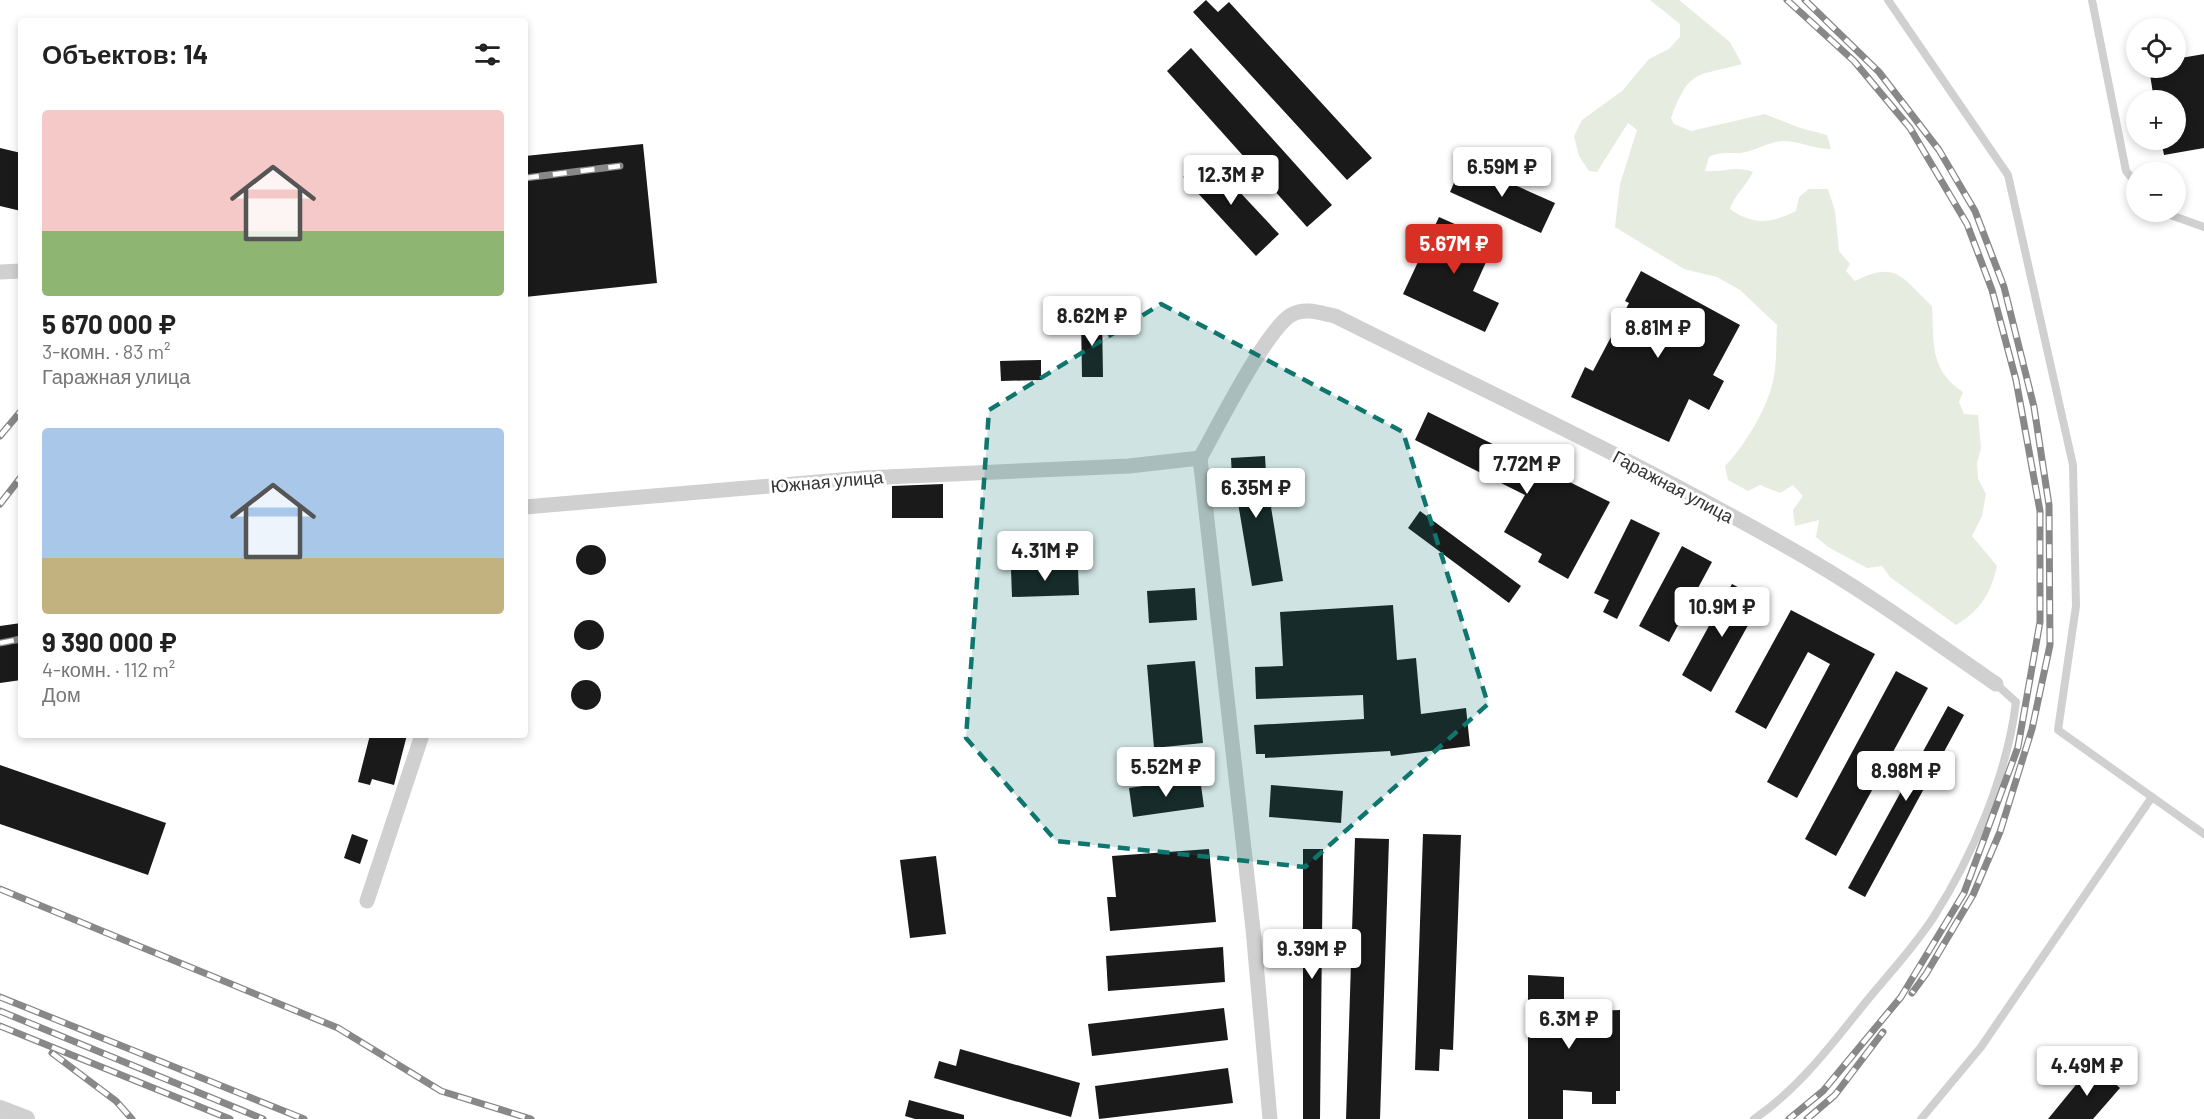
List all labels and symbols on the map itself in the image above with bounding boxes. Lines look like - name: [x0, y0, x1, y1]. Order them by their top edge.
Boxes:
- pin: 6.59M ₽: [1447, 147, 1557, 198]
- pin: 12.3M ₽: [1176, 155, 1286, 206]
- pin: 5.67M ₽: [1399, 224, 1509, 275]
- pin: 8.62M ₽: [1037, 296, 1147, 347]
- pin: 8.81M ₽: [1603, 308, 1713, 359]
- pin: 7.72M ₽: [1472, 444, 1582, 495]
- street label: Гаражная улица: [1609, 445, 1738, 528]
- street label: Южная улица: [770, 465, 885, 497]
- pin: 6.35M ₽: [1201, 468, 1311, 519]
- pin: 4.31M ₽: [990, 531, 1100, 582]
- pin: 10.9M ₽: [1667, 587, 1777, 638]
- pin: 5.52M ₽: [1111, 747, 1221, 798]
- pin: 8.98M ₽: [1851, 751, 1961, 802]
- pin: 9.39M ₽: [1257, 929, 1367, 980]
- pin: 6.3M ₽: [1520, 999, 1618, 1050]
- pin: 4.49M ₽: [2032, 1046, 2142, 1097]

